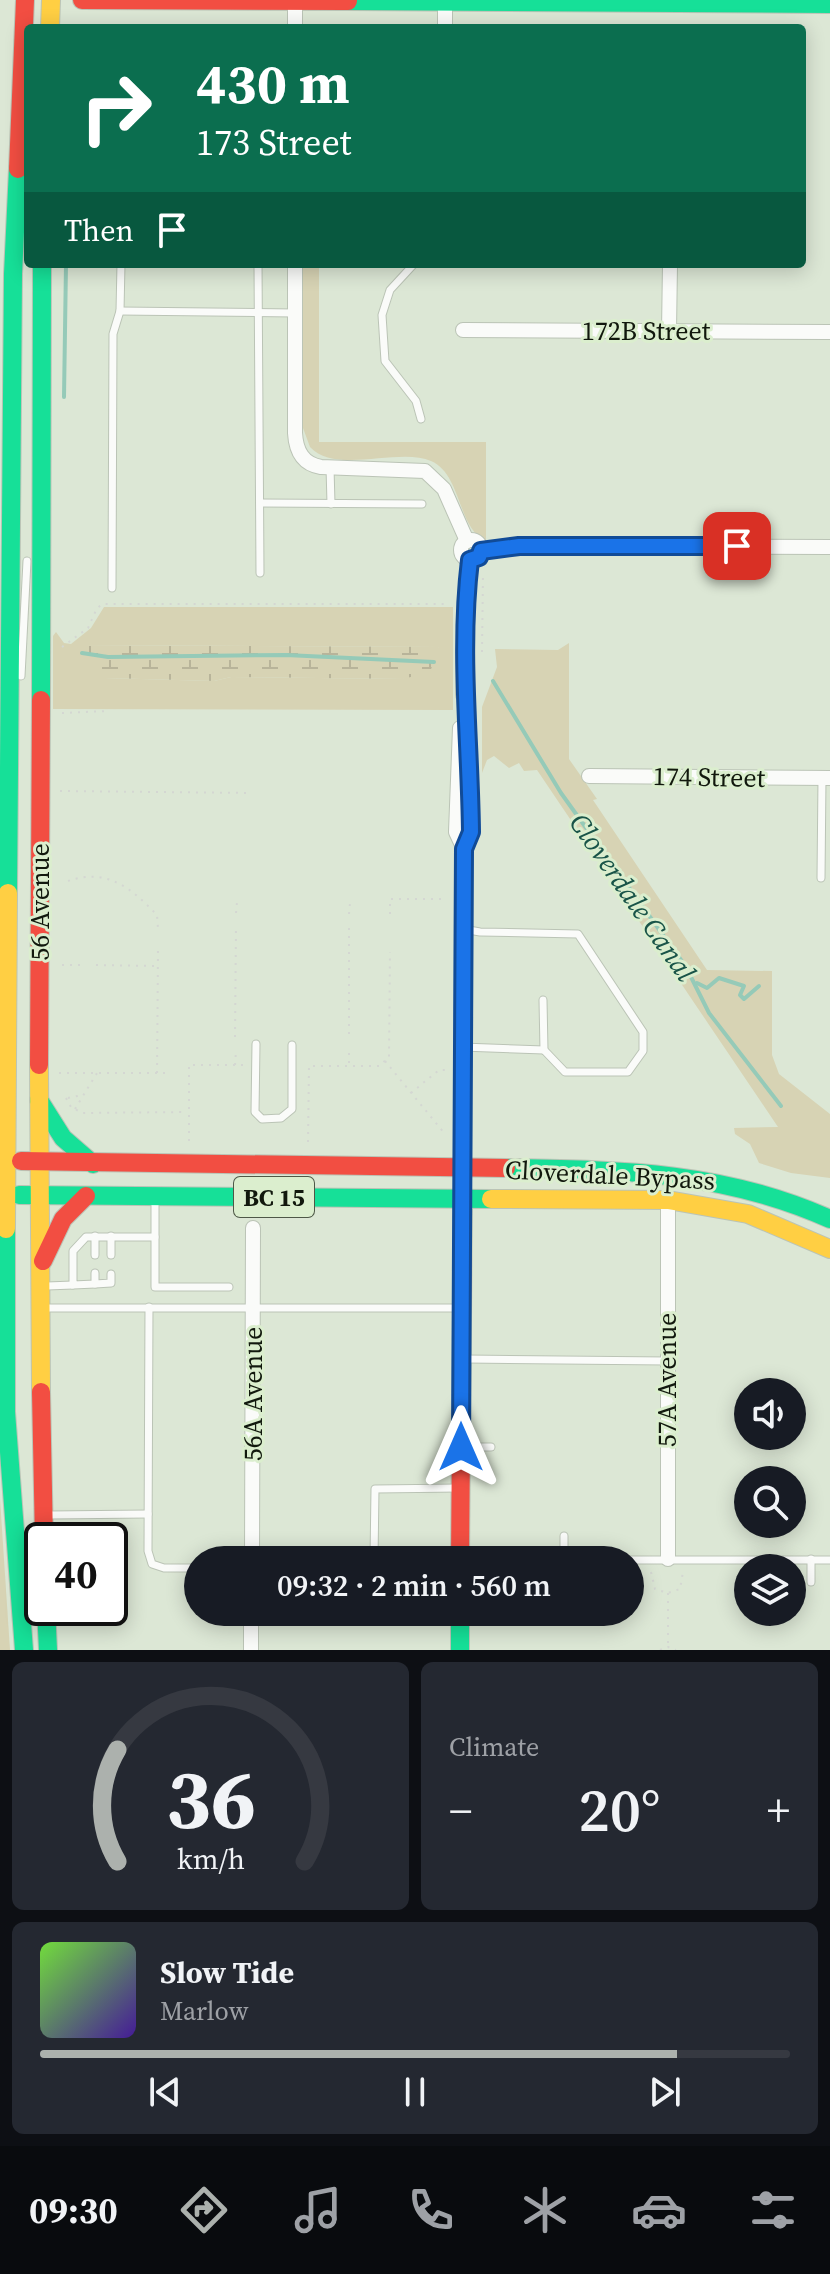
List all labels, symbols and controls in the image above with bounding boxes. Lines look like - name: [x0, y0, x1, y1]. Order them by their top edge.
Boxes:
- text: 430 m: [196, 45, 350, 122]
- icon: right: [64, 56, 168, 160]
- text: 173 Street: [196, 118, 351, 167]
- icon: arrive: [150, 208, 194, 252]
- text: Then: [64, 210, 134, 251]
- street label: 172B Street: [582, 313, 711, 349]
- pin: [703, 512, 771, 580]
- icon: arrive: [715, 524, 759, 568]
- street label: 174 Street: [653, 758, 766, 796]
- water label: Cloverdale Canal: [561, 805, 705, 989]
- street label: 56 Avenue: [22, 843, 58, 961]
- street label: Cloverdale Bypass: [504, 1152, 716, 1198]
- road number: BC 15: [234, 1177, 314, 1217]
- street label: 57A Avenue: [649, 1313, 685, 1447]
- street label: 56A Avenue: [235, 1327, 271, 1461]
- map controls: [734, 1378, 806, 1626]
- button: sound: [734, 1378, 806, 1450]
- position arrow: [419, 1405, 503, 1489]
- button: search: [734, 1466, 806, 1538]
- speed limit sign: 40: [24, 1522, 128, 1626]
- button: layers: [734, 1554, 806, 1626]
- text: 09:32 · 2 min · 560 m: [277, 1565, 551, 1606]
- text: Climate: [449, 1729, 539, 1765]
- text: 36: [165, 1742, 256, 1856]
- text: 20°: [578, 1769, 661, 1851]
- text: −: [449, 1780, 472, 1841]
- text: +: [767, 1780, 790, 1841]
- text: km/h: [176, 1839, 245, 1879]
- text: Slow Tide: [160, 1952, 294, 1993]
- text: Marlow: [160, 1993, 249, 2029]
- icon: previous: [143, 2070, 187, 2114]
- icon: pause: [393, 2070, 437, 2114]
- icon: next: [643, 2070, 687, 2114]
- icon: directions: [176, 2182, 232, 2238]
- icon: music: [290, 2182, 346, 2238]
- icon: phone: [403, 2182, 459, 2238]
- icon: climate: [517, 2182, 573, 2238]
- icon: car: [631, 2182, 687, 2238]
- icon: filters: [745, 2182, 801, 2238]
- text: 09:30: [29, 2186, 118, 2235]

